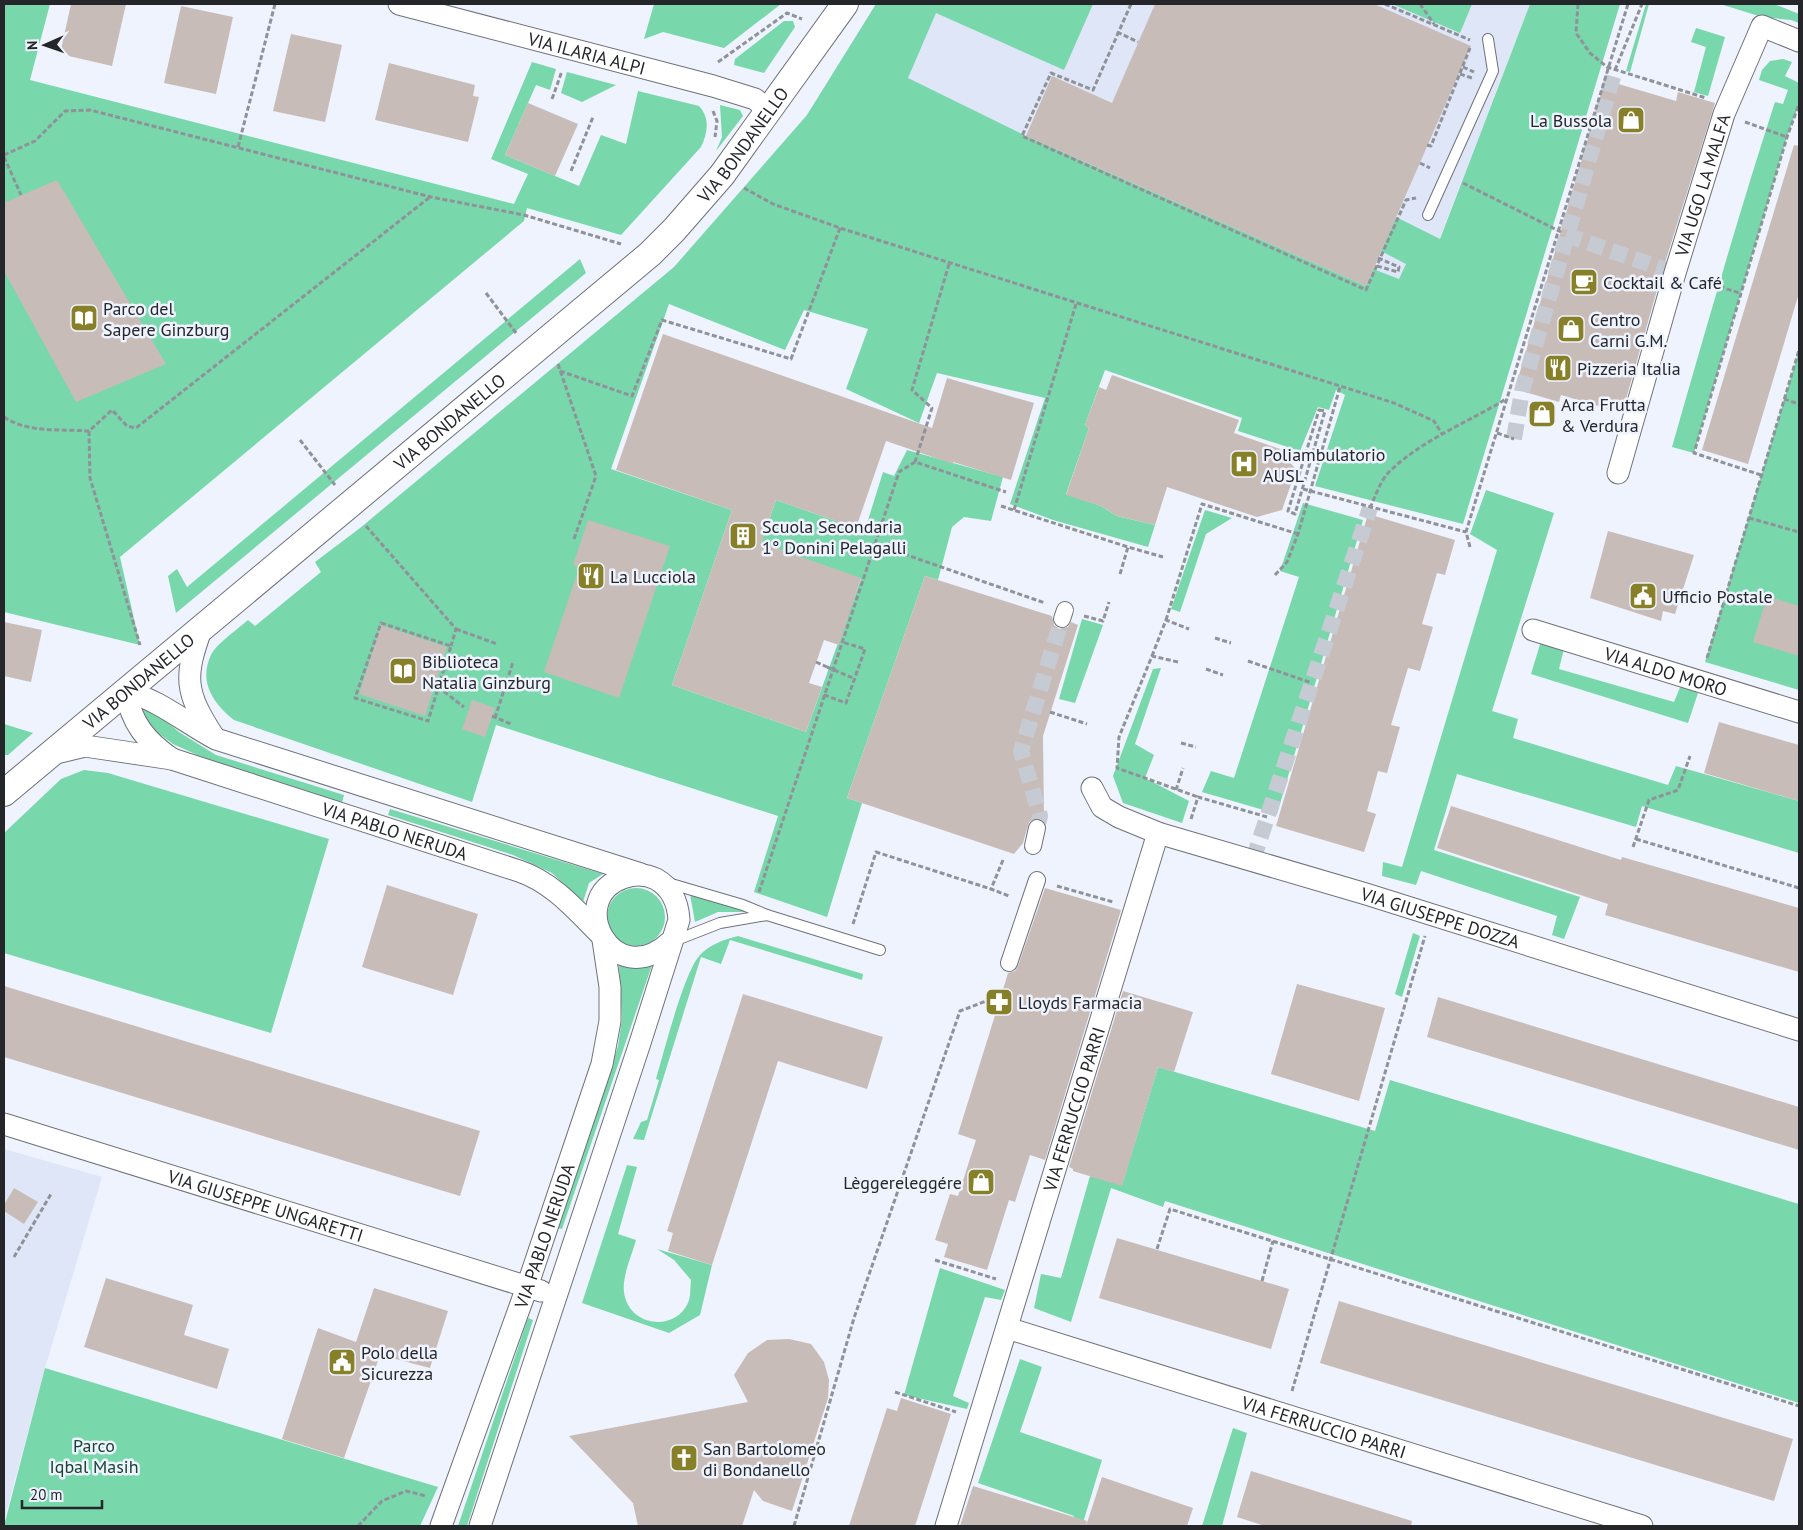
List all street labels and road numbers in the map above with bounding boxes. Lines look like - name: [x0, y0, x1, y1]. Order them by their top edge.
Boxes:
- street label: VIA ILARIA ALPI: [525, 26, 648, 79]
- street label: VIA BONDANELLO: [691, 82, 793, 208]
- street label: VIA UGO LA MALFA: [1669, 111, 1735, 260]
- street label: VIA BONDANELLO: [388, 368, 510, 475]
- street label: VIA BONDANELLO: [77, 628, 199, 735]
- street label: VIA ALDO MORO: [1601, 641, 1730, 701]
- street label: VIA PABLO NERUDA: [318, 796, 471, 865]
- street label: VIA GIUSEPPE DOZZA: [1357, 881, 1523, 953]
- street label: VIA FERRUCCIO PARRI: [1037, 1024, 1110, 1195]
- street label: VIA PABLO NERUDA: [508, 1160, 579, 1312]
- street label: VIA GIUSEPPE UNGARETTI: [164, 1164, 366, 1247]
- street label: VIA FERRUCCIO PARRI: [1238, 1390, 1409, 1463]

